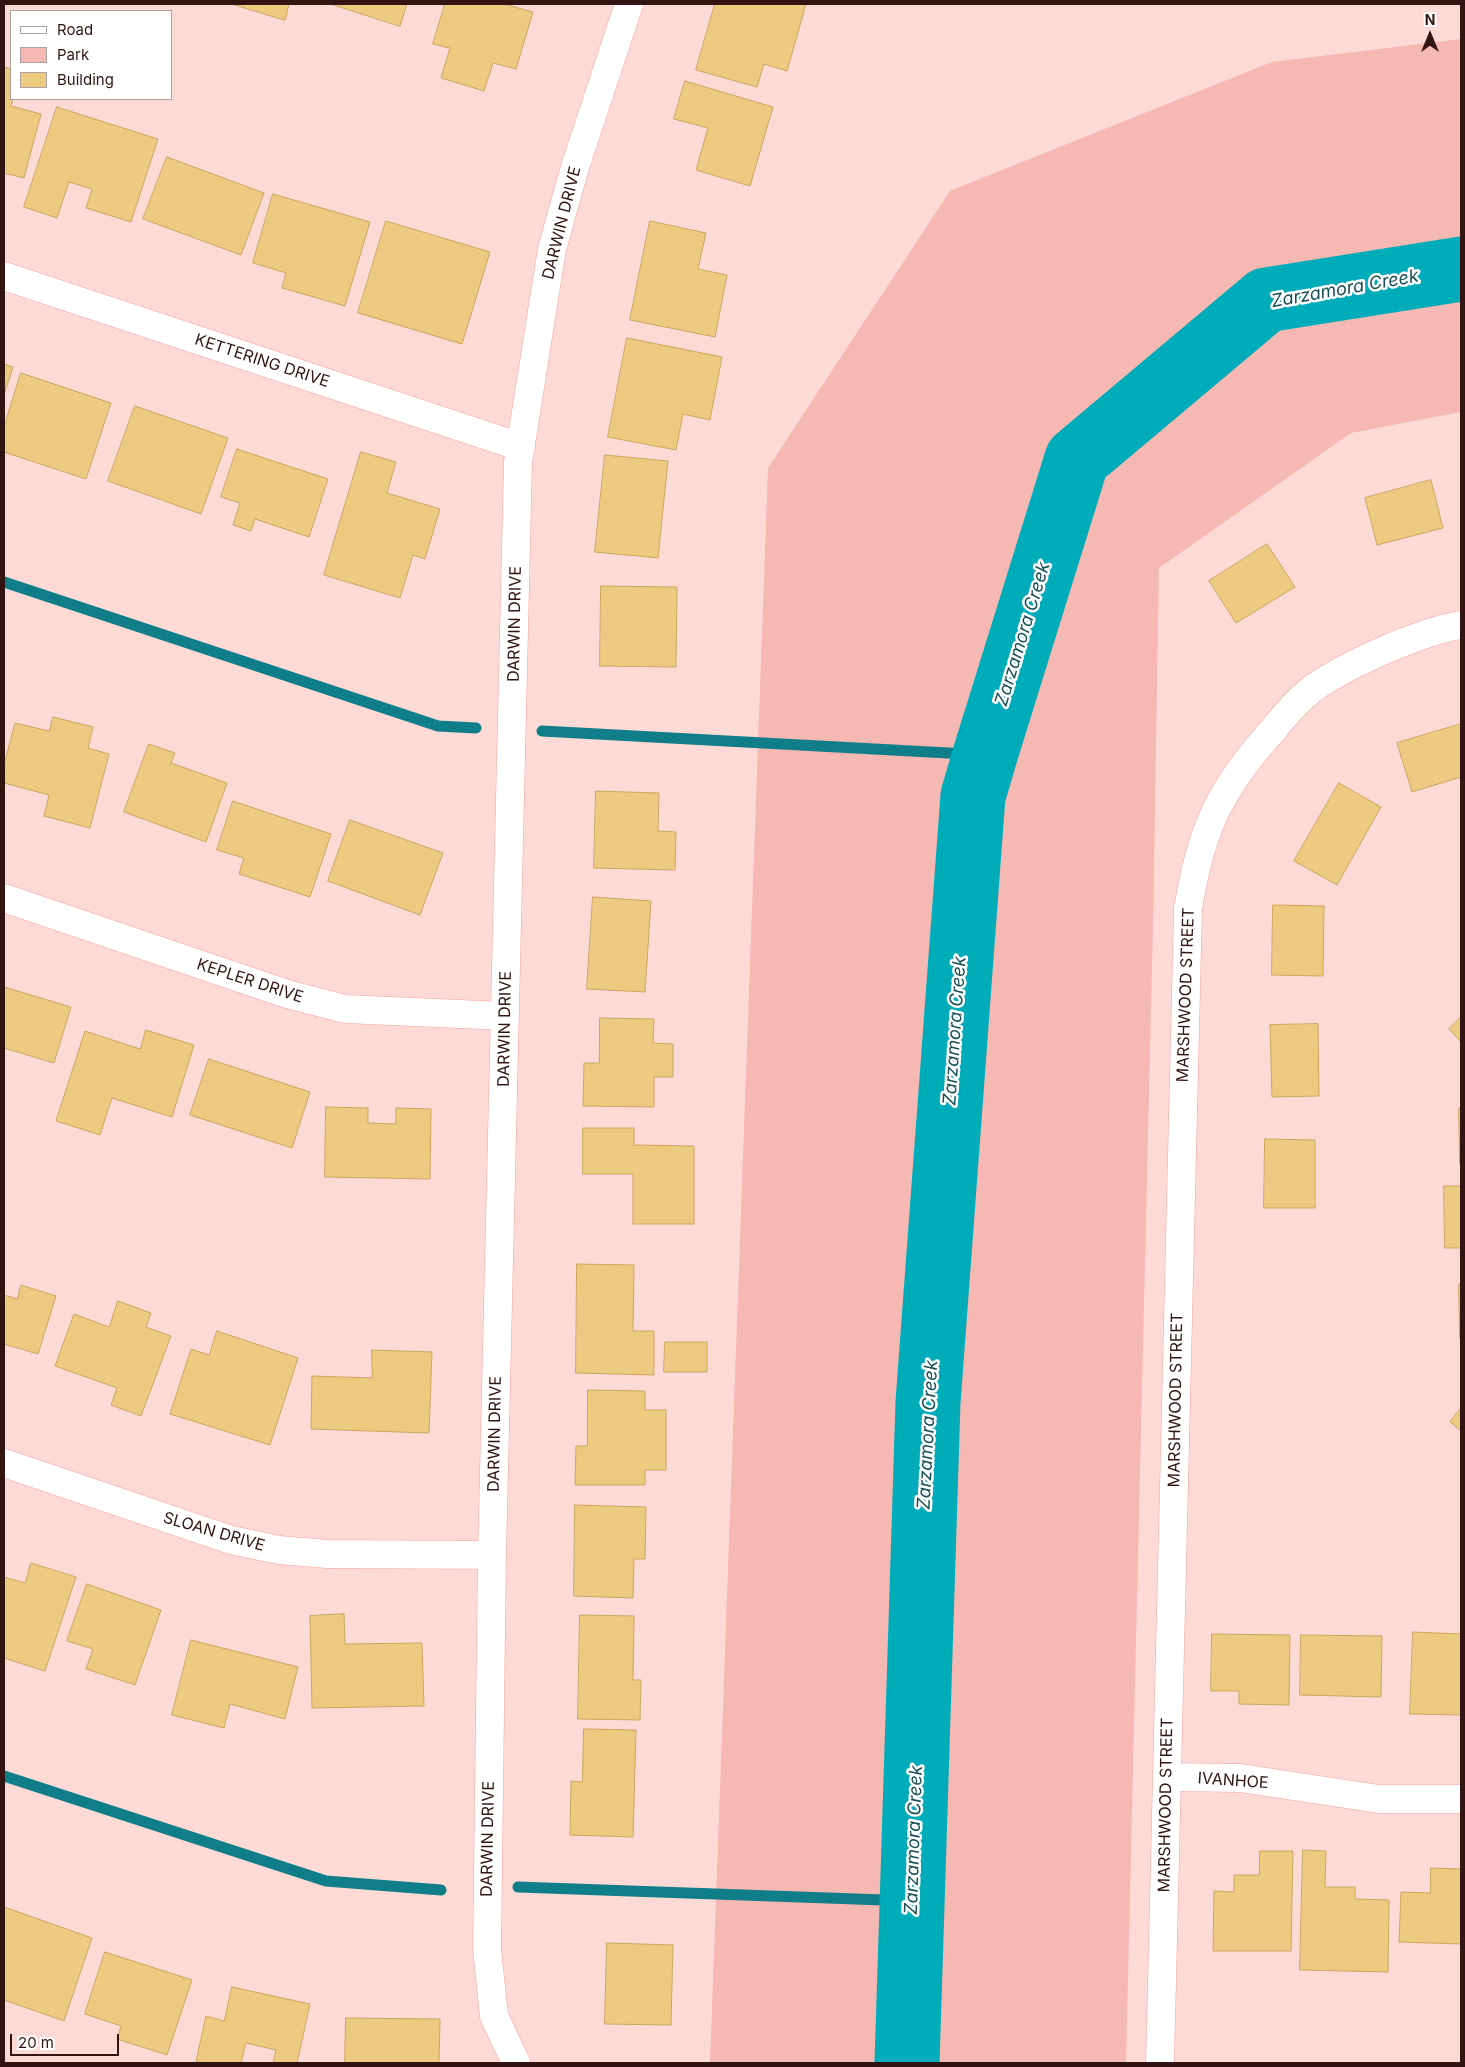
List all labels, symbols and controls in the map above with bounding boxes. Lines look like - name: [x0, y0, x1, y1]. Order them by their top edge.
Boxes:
- legend: [10, 10, 172, 100]
- north arrow: [1405, 10, 1455, 60]
- text: N: [1425, 11, 1435, 28]
- text: Road: [57, 20, 93, 39]
- text: Park: [57, 45, 89, 64]
- text: Building: [57, 70, 114, 89]
- street label: DARWIN DRIVE: [539, 165, 585, 281]
- water label: Zarzamora Creek: [1270, 265, 1420, 313]
- street label: KETTERING DRIVE: [192, 330, 332, 392]
- water label: Zarzamora Creek: [991, 559, 1055, 709]
- street label: DARWIN DRIVE: [504, 566, 526, 682]
- street label: MARSHWOOD STREET: [1173, 907, 1199, 1083]
- street label: KEPLER DRIVE: [194, 955, 306, 1007]
- water label: Zarzamora Creek: [939, 956, 971, 1106]
- street label: DARWIN DRIVE: [494, 971, 516, 1087]
- street label: MARSHWOOD STREET: [1165, 1313, 1187, 1487]
- water label: Zarzamora Creek: [913, 1360, 943, 1510]
- street label: DARWIN DRIVE: [484, 1376, 506, 1492]
- street label: SLOAN DRIVE: [161, 1508, 267, 1556]
- street label: MARSHWOOD STREET: [1155, 1718, 1177, 1892]
- water label: Zarzamora Creek: [901, 1765, 927, 1915]
- street label: IVANHOE: [1197, 1769, 1269, 1793]
- street label: DARWIN DRIVE: [477, 1781, 499, 1897]
- scale bar: [12, 2024, 121, 2056]
- text: 20 m: [18, 2033, 54, 2052]

